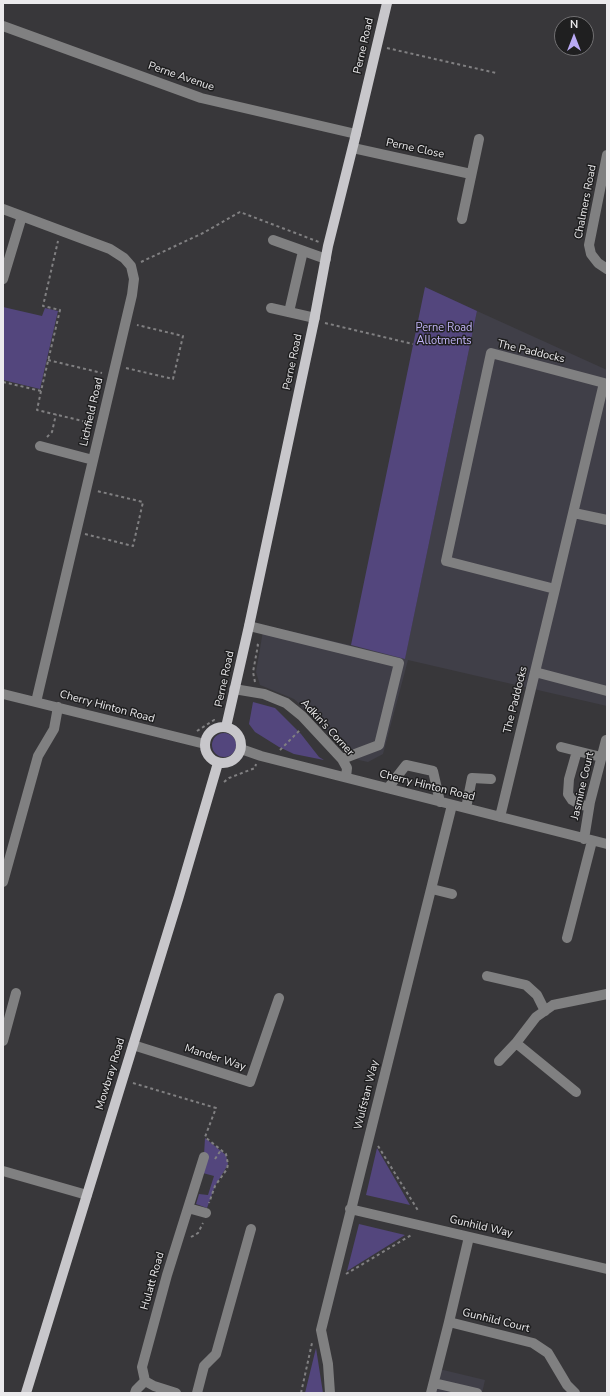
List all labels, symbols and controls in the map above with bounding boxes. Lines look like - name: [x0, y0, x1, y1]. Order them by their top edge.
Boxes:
- north arrow: [554, 16, 594, 56]
- street label: Perne Road: [351, 17, 377, 75]
- text: N: [570, 17, 578, 32]
- street label: Perne Avenue: [146, 60, 216, 94]
- street label: Perne Close: [385, 136, 445, 162]
- street label: Chalmers Road: [572, 164, 600, 240]
- park label: Perne Road Allotments: [415, 321, 473, 347]
- street label: Perne Road: [281, 333, 305, 391]
- street label: The Paddocks: [496, 338, 566, 366]
- street label: Lichfield Road: [78, 376, 106, 448]
- street label: Perne Road: [213, 650, 237, 708]
- street label: The Paddocks: [501, 665, 531, 735]
- street label: Cherry Hinton Road: [58, 688, 156, 726]
- street label: Adkin's Corner: [298, 697, 356, 759]
- street label: Jasmine Court: [569, 751, 597, 821]
- street label: Cherry Hinton Road: [378, 768, 476, 804]
- street label: Mowbray Road: [94, 1036, 128, 1112]
- street label: Mander Way: [183, 1042, 247, 1074]
- street label: Wulfstan Way: [352, 1059, 382, 1131]
- street label: Gunhild Way: [448, 1213, 514, 1241]
- street label: Hulatt Road: [138, 1251, 168, 1311]
- street label: Gunhild Court: [461, 1306, 531, 1336]

